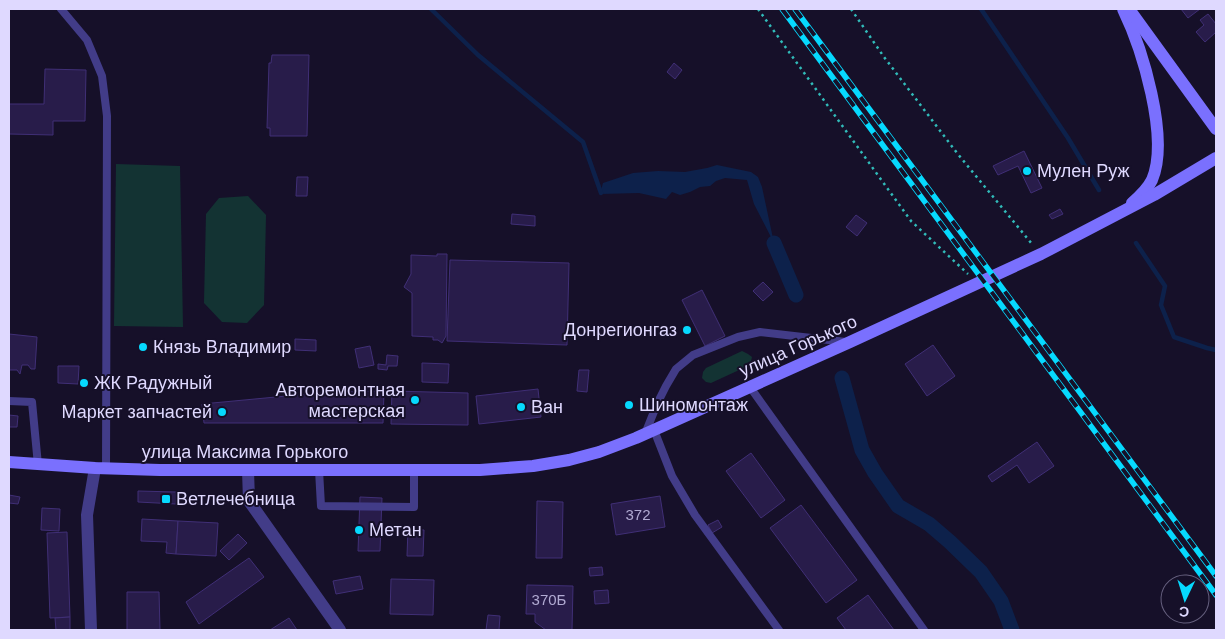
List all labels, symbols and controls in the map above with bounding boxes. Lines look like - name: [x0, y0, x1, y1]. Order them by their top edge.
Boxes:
- place label: Мулен Руж: [1037, 161, 1130, 181]
- marker: Мулен Руж: [1021, 165, 1033, 177]
- street label: улица Горького: [736, 311, 860, 381]
- place label: Донрегионгаз: [564, 320, 677, 340]
- marker: Донрегионгаз: [681, 324, 693, 336]
- place label: Князь Владимир: [153, 337, 291, 357]
- marker: Князь Владимир: [137, 341, 149, 353]
- place label: ЖК Радужный: [94, 373, 212, 393]
- marker: ЖК Радужный: [78, 377, 90, 389]
- place label: Авторемонтная мастерская: [275, 380, 405, 421]
- marker: Авторемонтная мастерская: [409, 394, 421, 406]
- place label: Шиномонтаж: [639, 395, 748, 415]
- place label: Ван: [531, 397, 563, 417]
- marker: Шиномонтаж: [623, 399, 635, 411]
- marker: Ван: [515, 401, 527, 413]
- place label: Маркет запчастей: [62, 402, 212, 422]
- marker: Маркет запчастей: [216, 406, 228, 418]
- street label: улица Максима Горького: [142, 442, 348, 462]
- place label: Ветлечебница: [176, 489, 296, 509]
- marker: Ветлечебница: [160, 493, 172, 505]
- house number: 372: [625, 506, 651, 523]
- place label: Метан: [369, 520, 422, 540]
- marker: Метан: [353, 524, 365, 536]
- north arrow: [1160, 574, 1210, 624]
- house number: 370Б: [532, 591, 567, 608]
- text: С: [1178, 604, 1190, 620]

